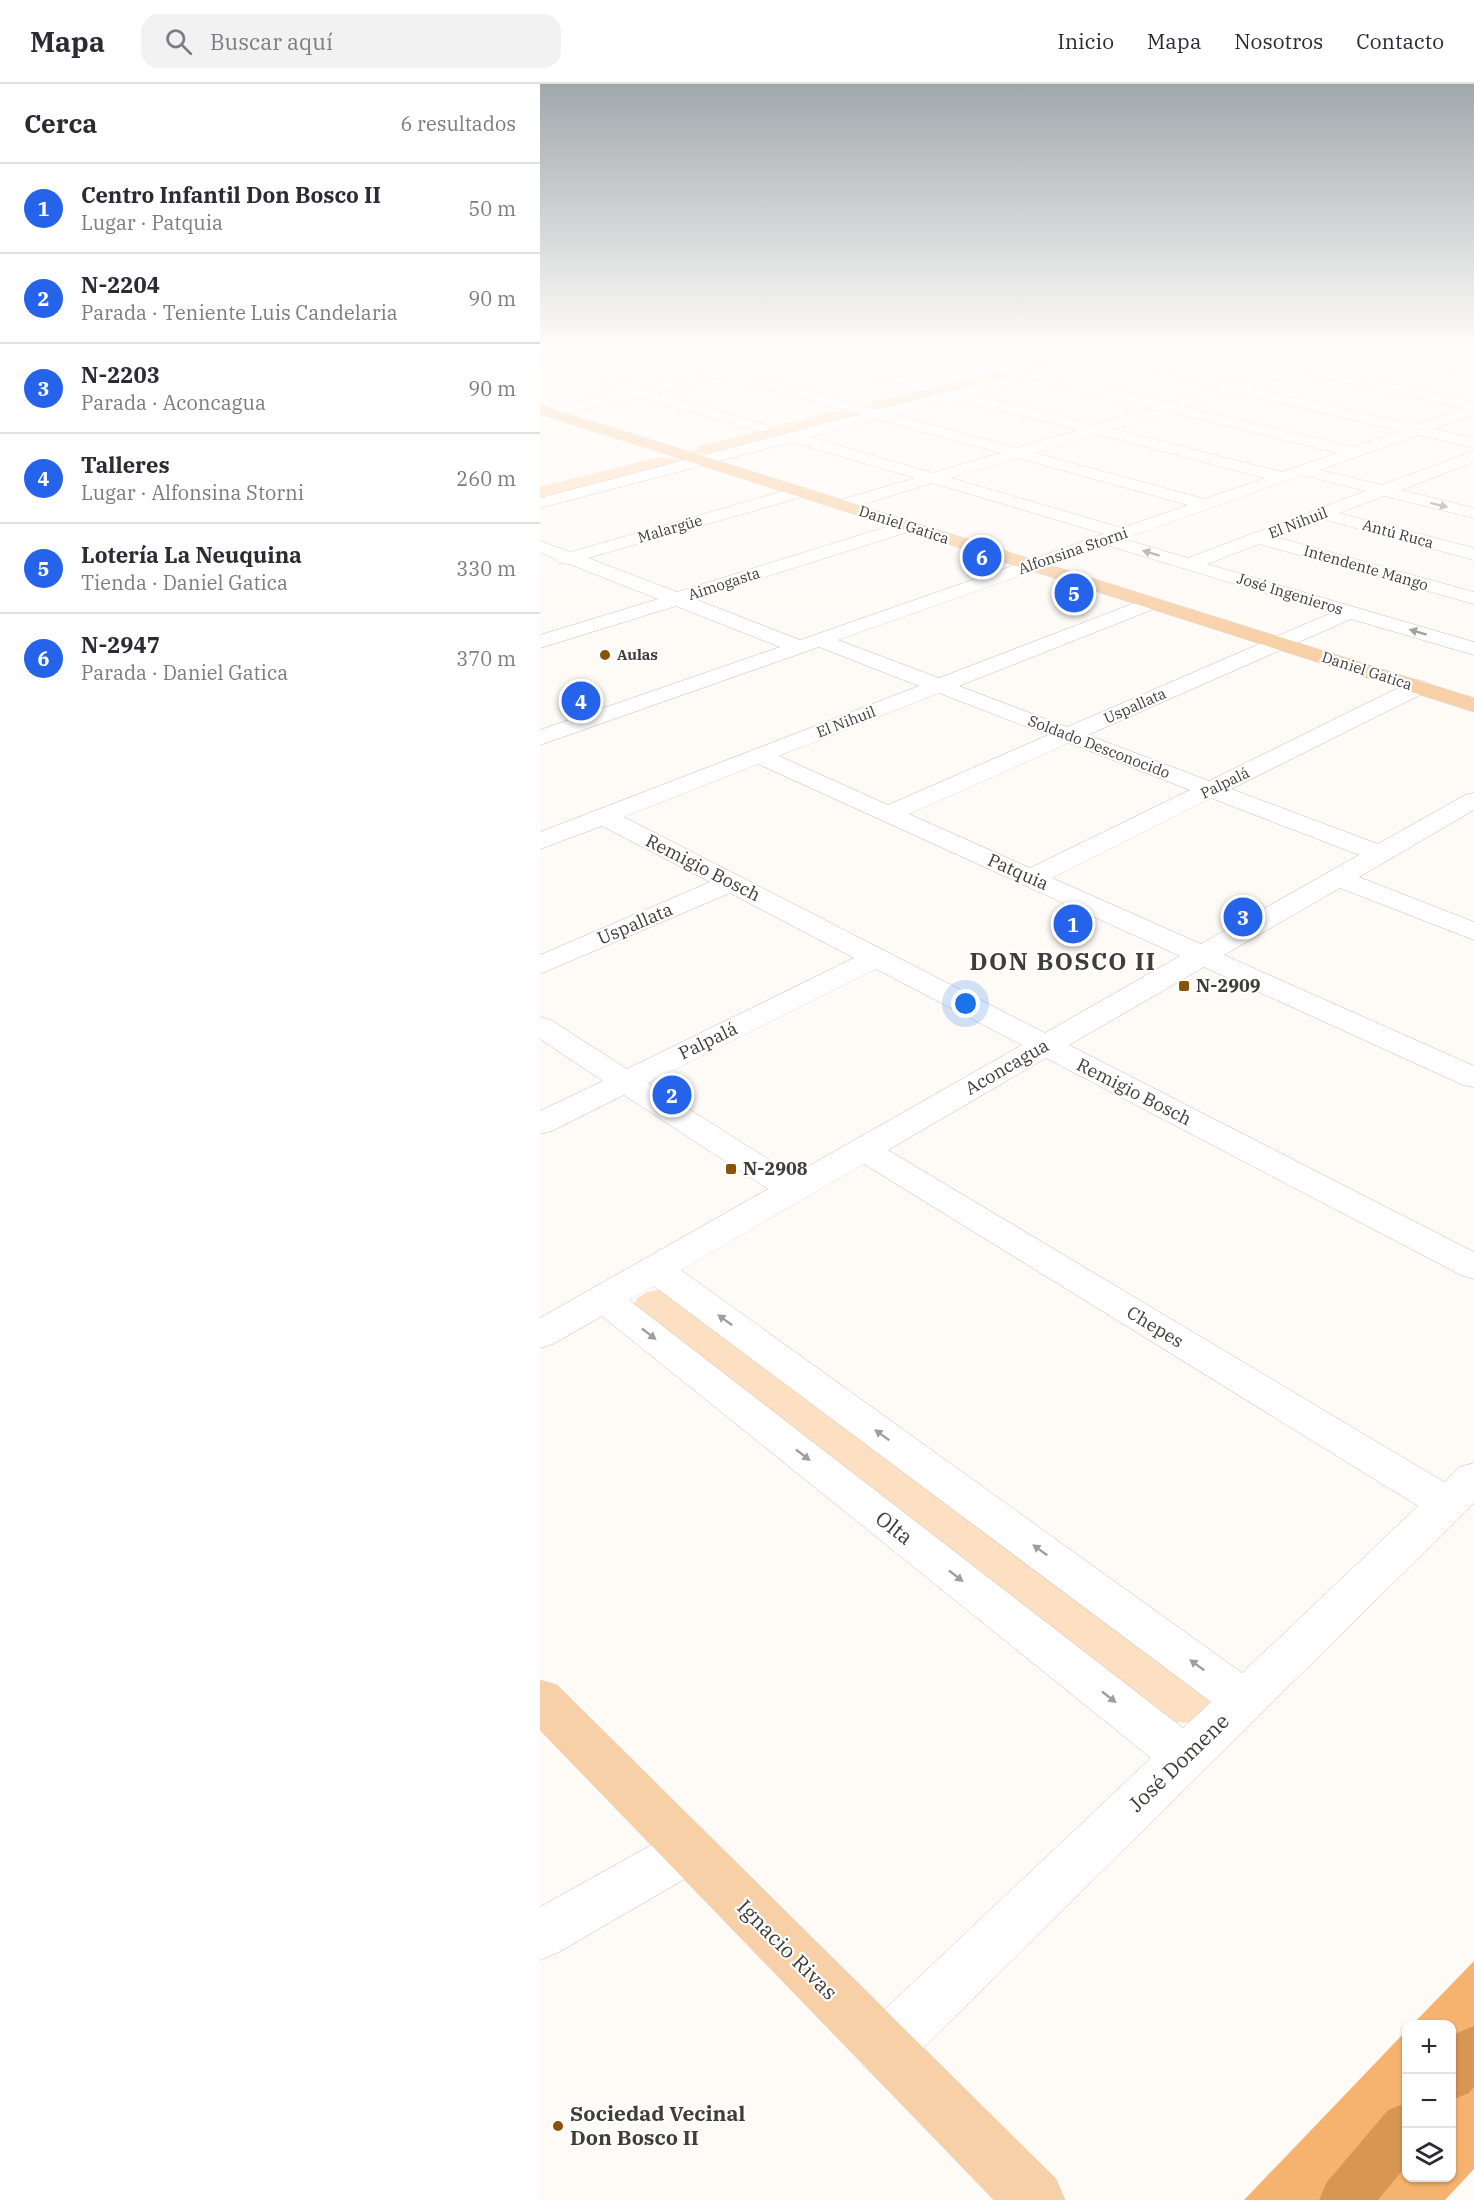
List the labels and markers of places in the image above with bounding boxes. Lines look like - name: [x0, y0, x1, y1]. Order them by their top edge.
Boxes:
- pin: 6: [962, 534, 1002, 580]
- pin: 5: [1054, 570, 1094, 616]
- place label: Aulas: [617, 645, 658, 664]
- marker: Aulas: [598, 648, 612, 662]
- pin: 4: [562, 678, 600, 724]
- pin: 3: [1224, 894, 1262, 940]
- pin: 1: [1054, 902, 1092, 946]
- place label: N-2909: [1196, 974, 1261, 997]
- marker: N-2909: [1177, 979, 1191, 993]
- pin: 2: [652, 1072, 692, 1118]
- place label: N-2908: [743, 1157, 808, 1180]
- marker: N-2908: [724, 1162, 738, 1176]
- place label: Sociedad Vecinal Don Bosco II: [570, 2099, 745, 2151]
- marker: Sociedad Vecinal Don Bosco II: [551, 2119, 565, 2133]

